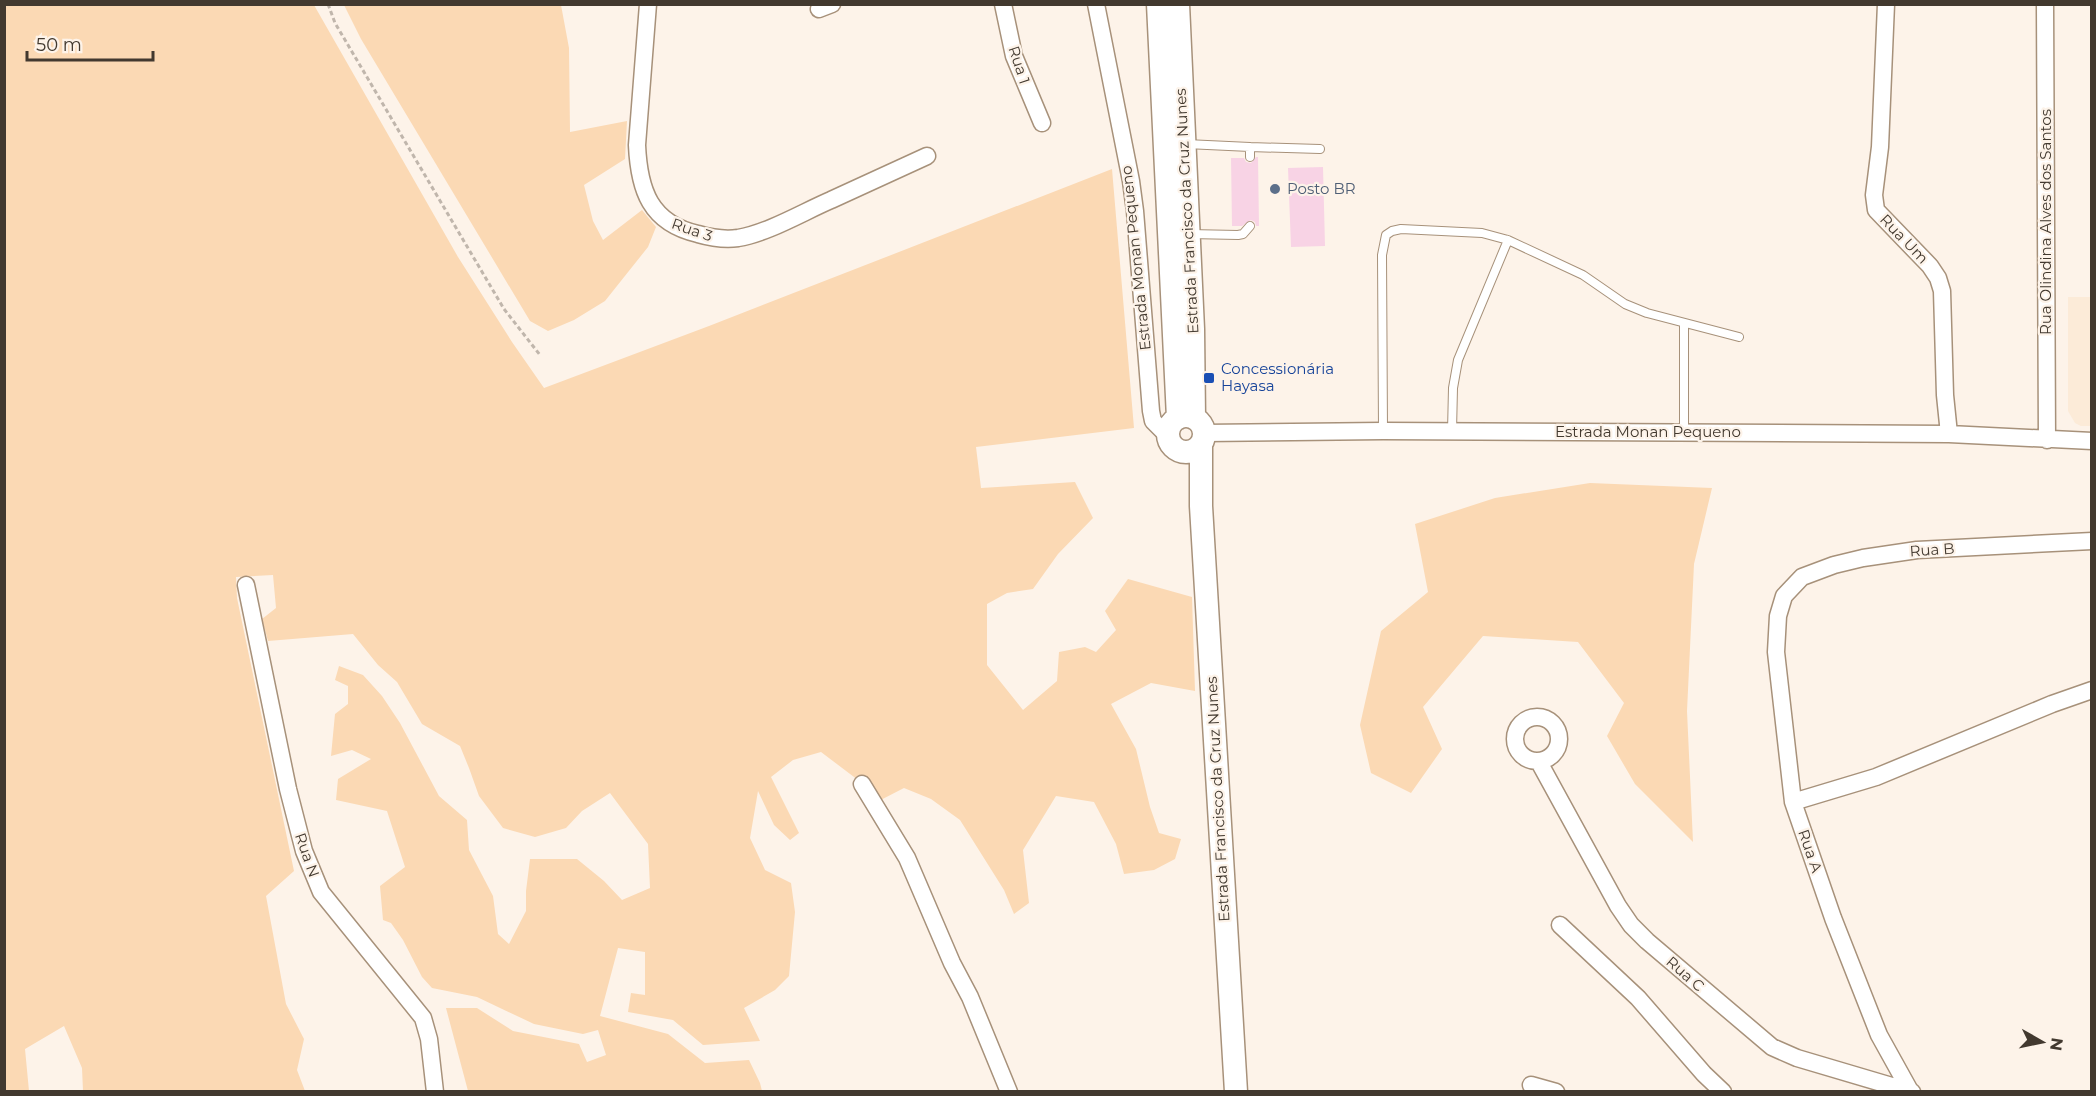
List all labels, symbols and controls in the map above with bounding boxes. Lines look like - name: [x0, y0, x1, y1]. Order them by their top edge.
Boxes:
- scale bar: [27, 24, 153, 62]
- text: 50 m: [36, 34, 82, 56]
- street label: Rua 1: [1004, 43, 1035, 86]
- street label: Estrada Francisco da Cruz Nunes: [1171, 88, 1202, 334]
- street label: Rua Olindina Alves dos Santos: [2036, 109, 2055, 335]
- street label: Estrada Monan Pequeno: [1116, 165, 1155, 351]
- place label: Posto BR: [1287, 179, 1356, 198]
- marker: Posto BR: [1268, 182, 1282, 196]
- street label: Rua Um: [1876, 210, 1933, 267]
- street label: Rua 3: [669, 214, 715, 245]
- place label: Concessionária Hayasa: [1221, 359, 1334, 395]
- marker: Concessionária Hayasa: [1202, 371, 1216, 385]
- street label: Estrada Monan Pequeno: [1555, 422, 1741, 441]
- street label: Rua B: [1909, 538, 1955, 561]
- street label: Estrada Francisco da Cruz Nunes: [1202, 676, 1233, 922]
- street label: Rua A: [1794, 827, 1827, 875]
- street label: Rua N: [291, 830, 324, 880]
- street label: Rua C: [1662, 952, 1709, 996]
- north arrow: [2012, 1012, 2072, 1072]
- text: N: [2046, 1036, 2067, 1052]

